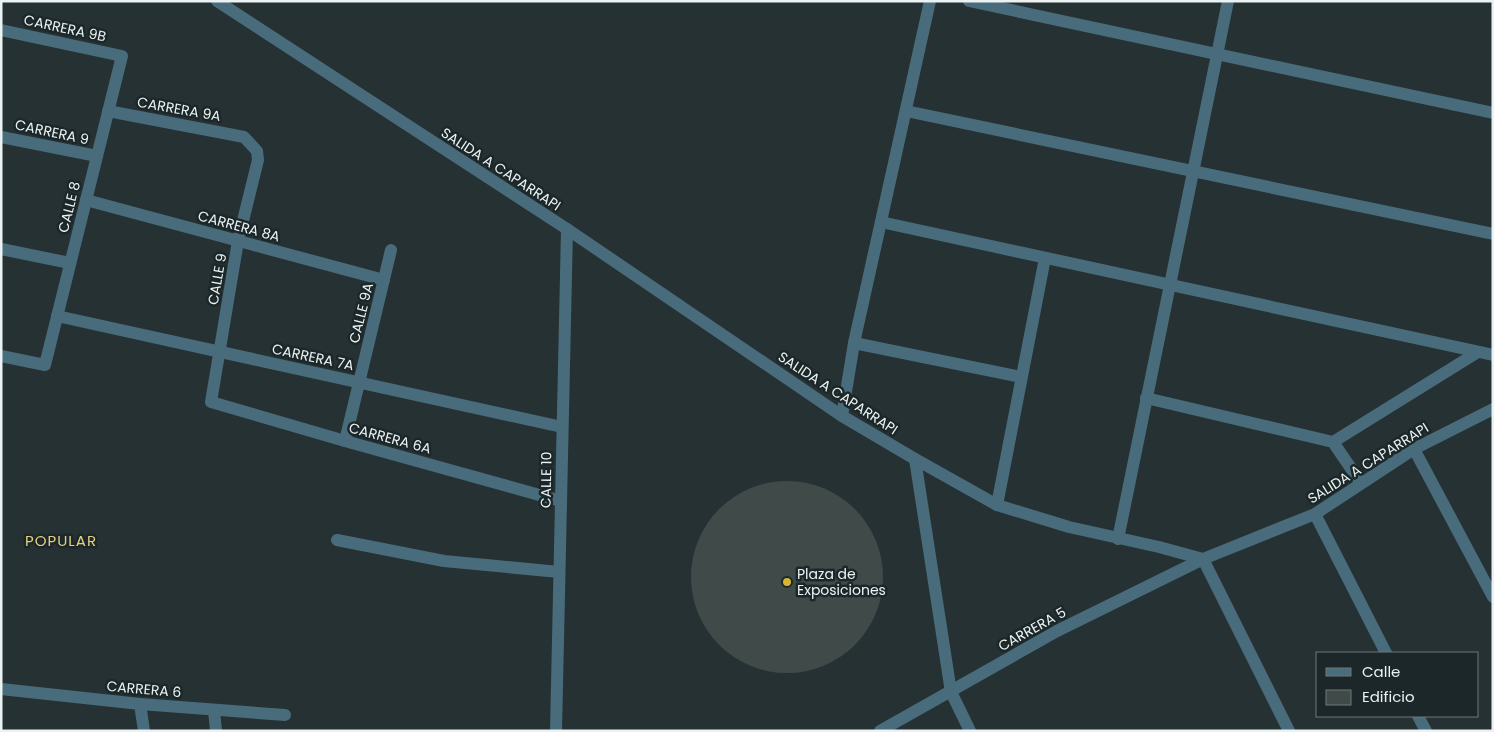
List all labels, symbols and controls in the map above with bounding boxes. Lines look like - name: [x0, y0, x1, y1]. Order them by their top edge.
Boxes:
- street label: CARRERA 9B: [22, 10, 108, 46]
- street label: CARRERA 9A: [136, 92, 222, 126]
- street label: CARRERA 9: [13, 114, 91, 150]
- street label: SALIDA A CAPARRAPI: [437, 123, 565, 215]
- street label: CALLE 8: [53, 179, 85, 235]
- street label: CARRERA 8A: [196, 205, 282, 247]
- street label: CALLE 9: [203, 252, 231, 306]
- street label: CALLE 9A: [344, 281, 378, 345]
- street label: CARRERA 7A: [270, 339, 356, 375]
- street label: SALIDA A CAPARRAPI: [774, 347, 902, 439]
- street label: CARRERA 6A: [347, 417, 433, 459]
- street label: SALIDA A CAPARRAPI: [1304, 418, 1432, 508]
- street label: CALLE 10: [536, 452, 556, 508]
- district label: POPULAR: [25, 530, 97, 551]
- place label: Plaza de Exposiciones: [797, 564, 886, 600]
- marker: Plaza de Exposiciones: [781, 576, 793, 588]
- street label: CARRERA 5: [994, 602, 1070, 656]
- legend: [1316, 652, 1479, 717]
- text: Calle: [1362, 661, 1400, 682]
- street label: CARRERA 6: [106, 676, 182, 702]
- text: Edificio: [1362, 686, 1415, 707]

